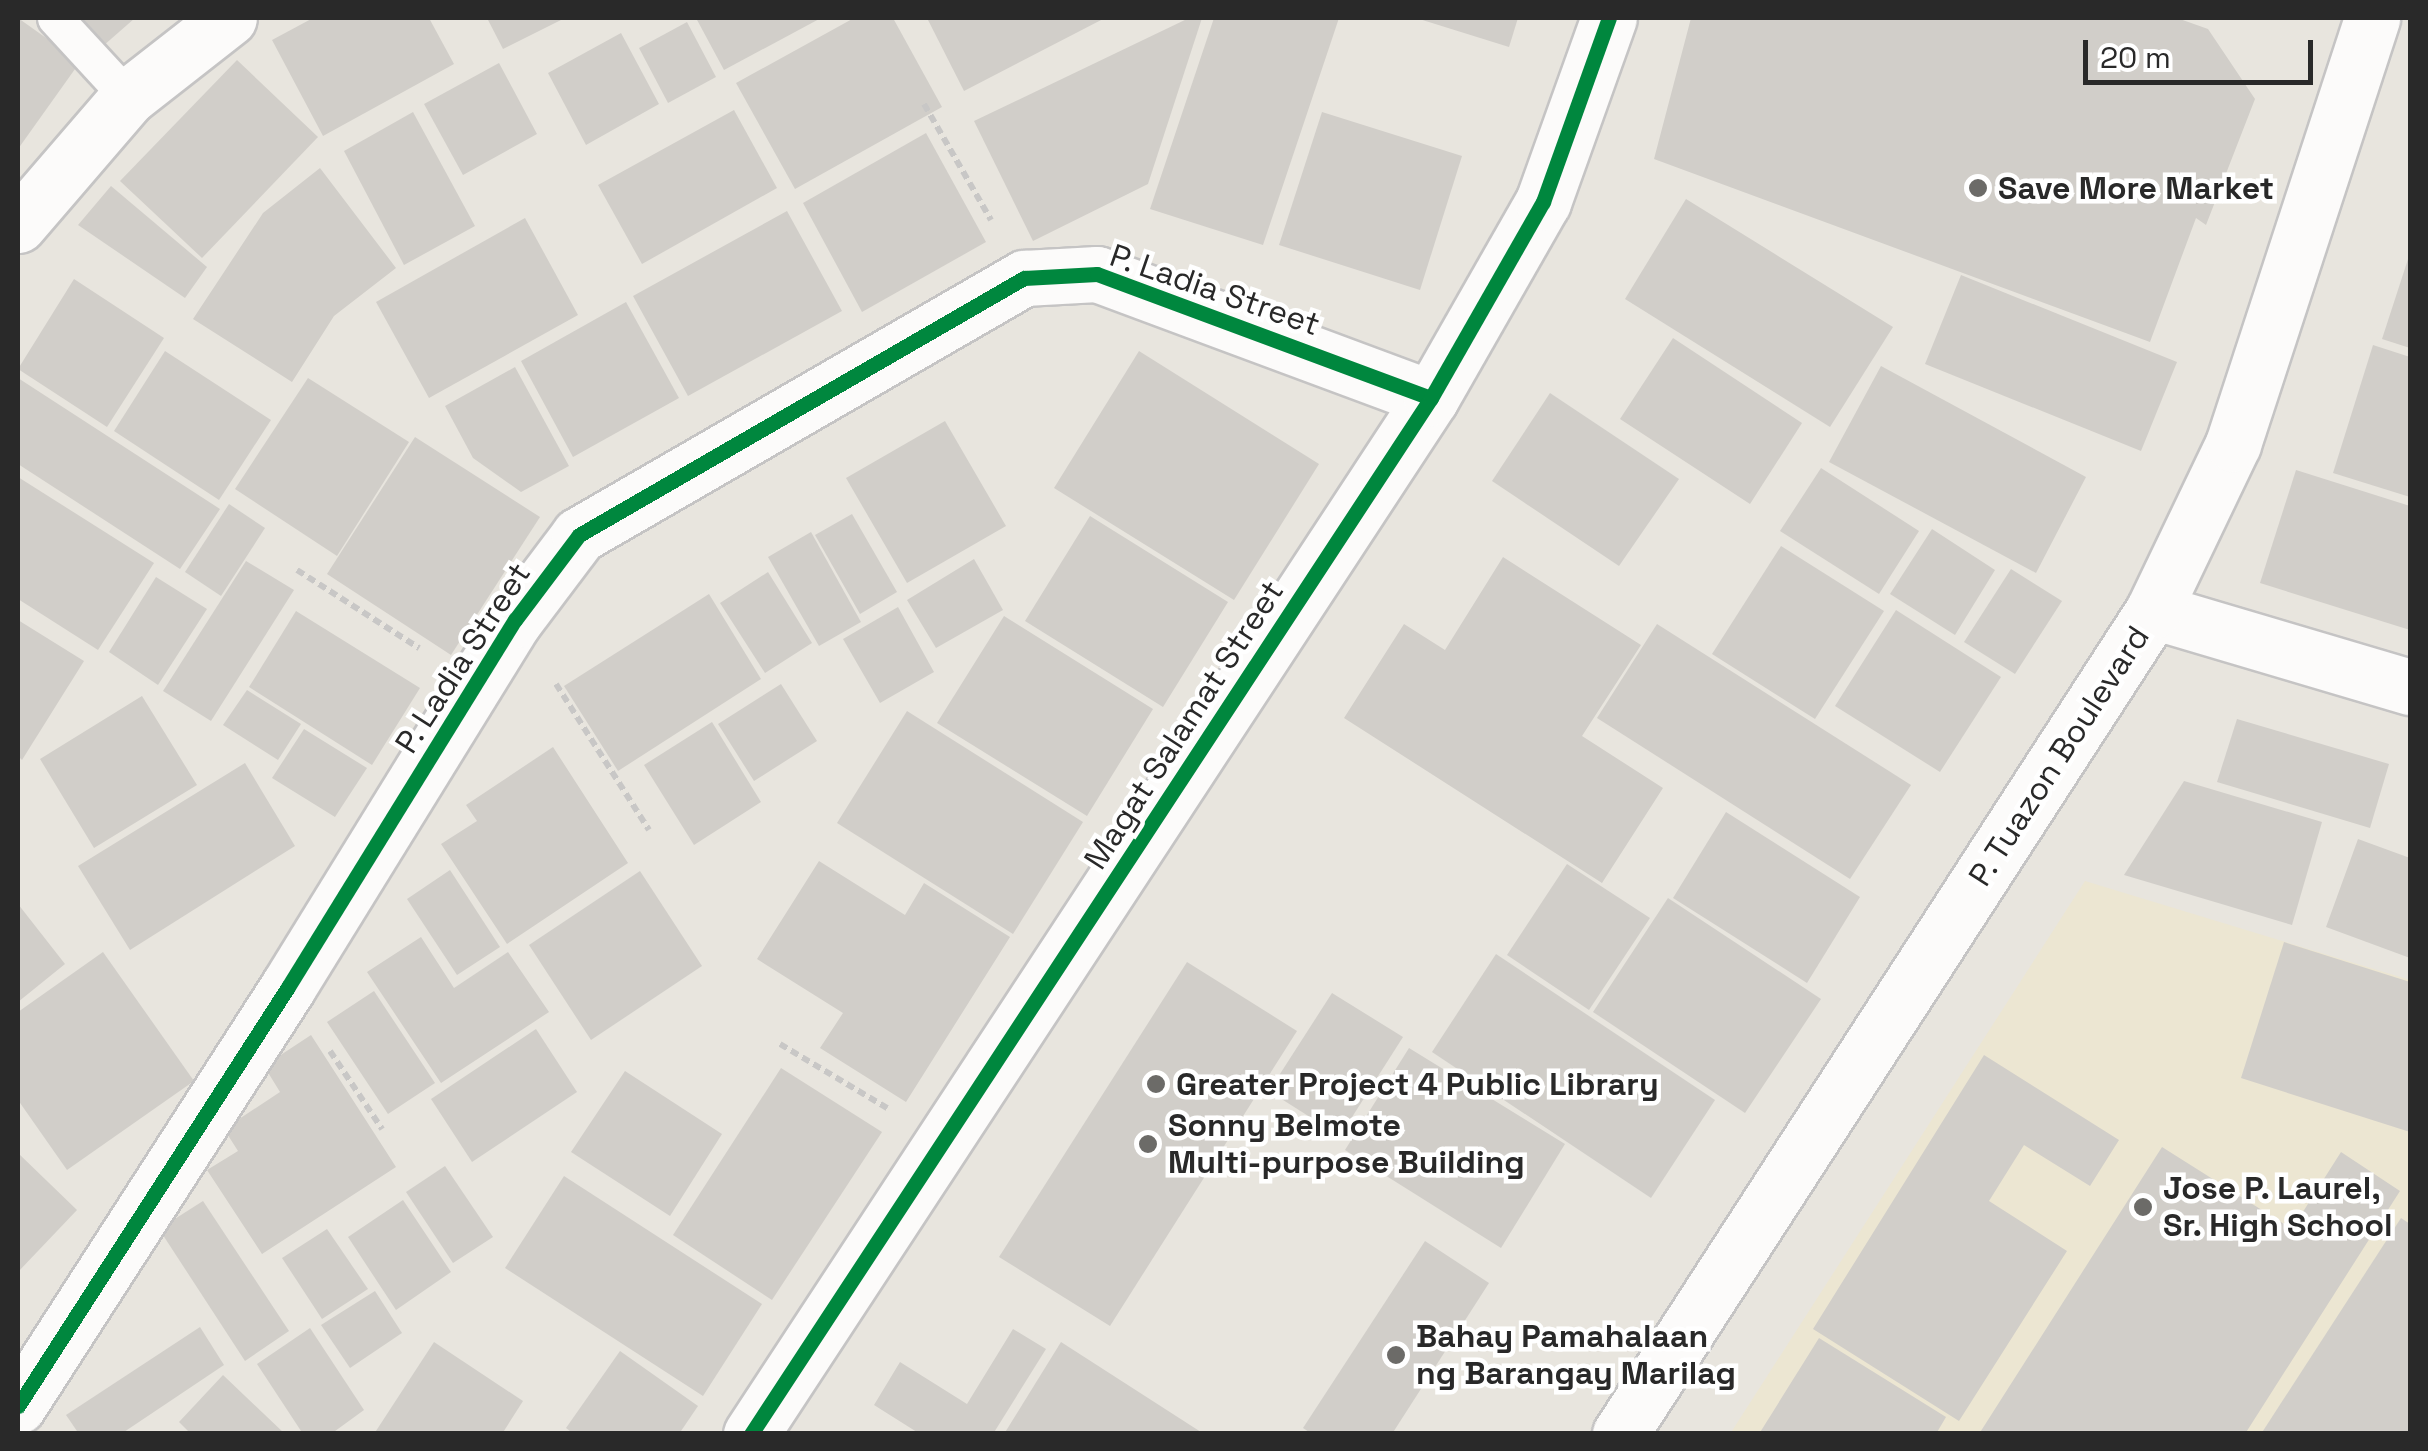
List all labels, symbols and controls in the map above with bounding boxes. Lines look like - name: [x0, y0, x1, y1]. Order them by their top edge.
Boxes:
- scale bar: [2088, 20, 2318, 82]
- text: 20 m: [2100, 38, 2171, 77]
- place label: Save More Market: [1998, 169, 2274, 207]
- marker: Save More Market: [1967, 177, 1989, 199]
- street label: P. Ladia Street: [1105, 236, 1325, 344]
- street label: P. Ladia Street: [387, 555, 539, 761]
- street label: Magat Salamat Street: [1076, 573, 1292, 877]
- street label: P. Tuazon Boulevard: [1960, 618, 2158, 894]
- place label: Greater Project 4 Public Library: [1176, 1065, 1659, 1103]
- marker: Greater Project 4 Public Library: [1145, 1073, 1167, 1095]
- place label: Sonny Belmote Multi-purpose Building: [1168, 1107, 1525, 1182]
- marker: Sonny Belmote Multi-purpose Building: [1137, 1133, 1159, 1155]
- place label: Jose P. Laurel, Sr. High School: [2163, 1170, 2393, 1245]
- marker: Jose P. Laurel, Sr. High School: [2132, 1196, 2154, 1218]
- place label: Bahay Pamahalaan ng Barangay Marilag: [1416, 1318, 1736, 1393]
- marker: Bahay Pamahalaan ng Barangay Marilag: [1385, 1344, 1407, 1366]

